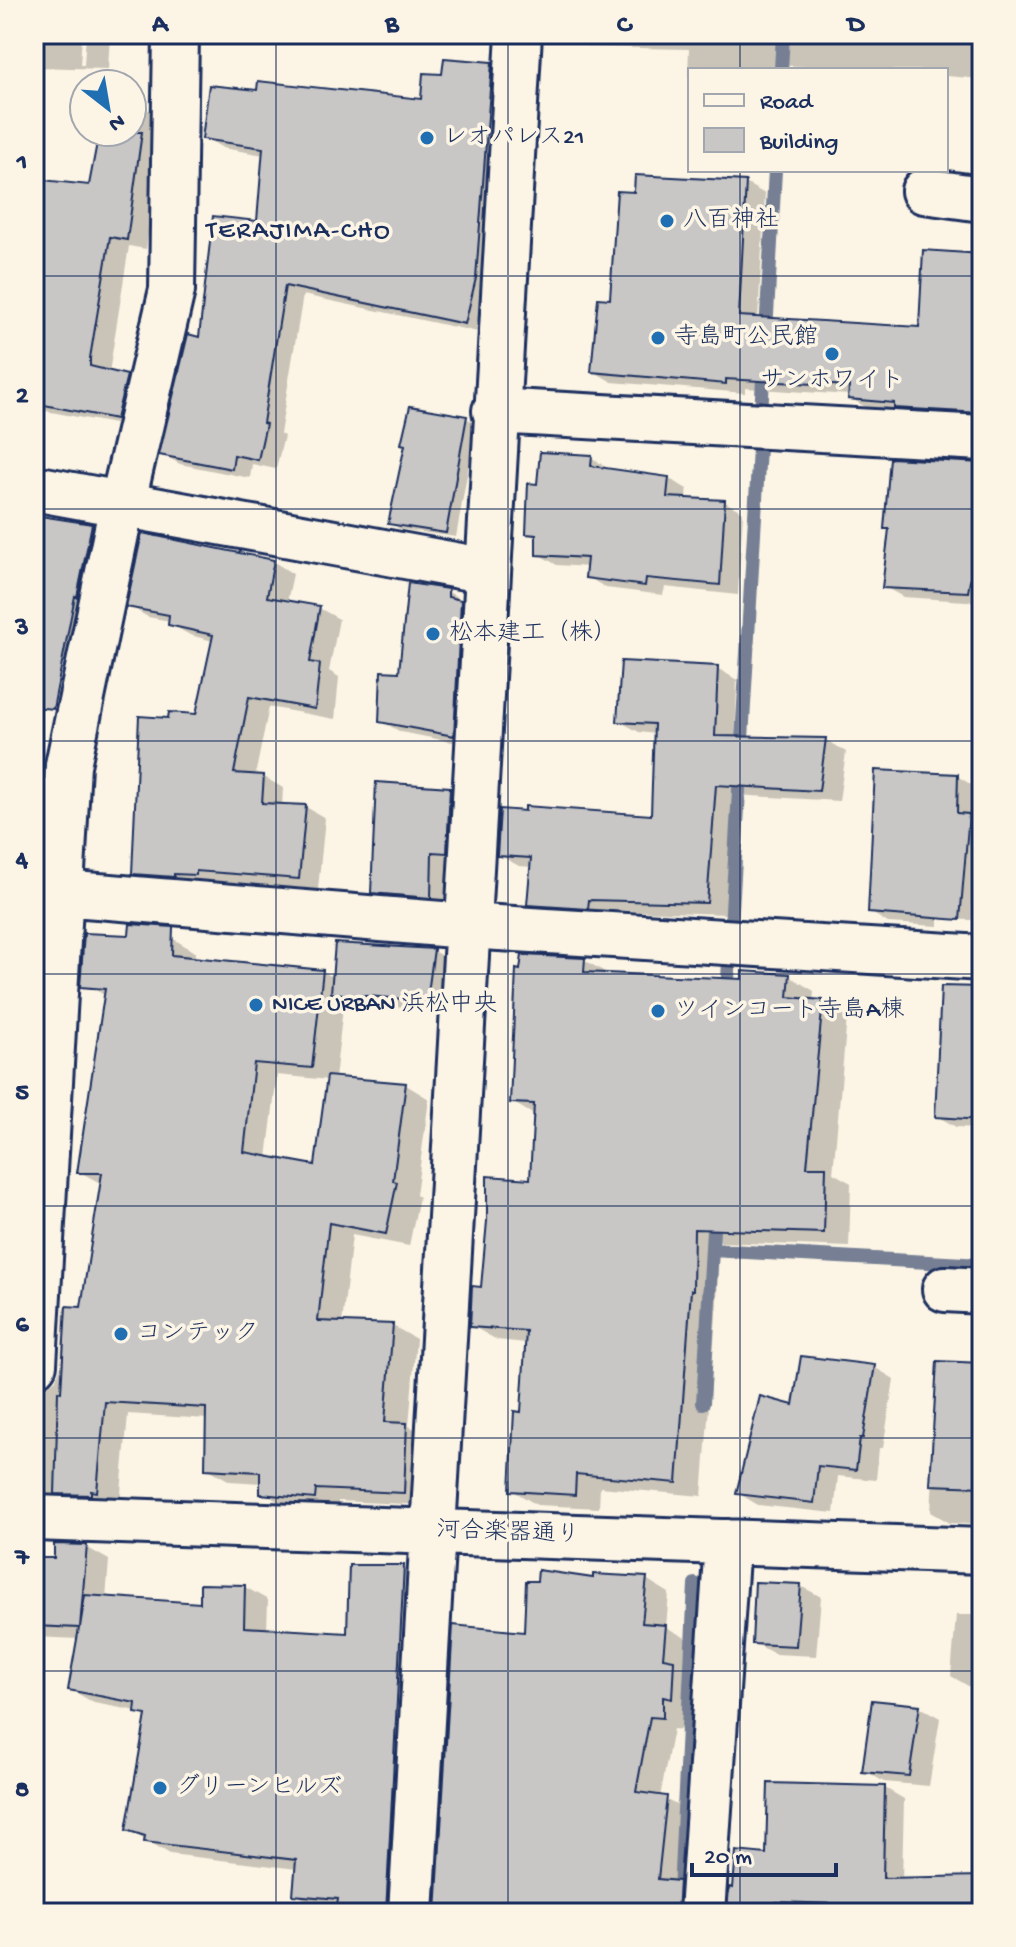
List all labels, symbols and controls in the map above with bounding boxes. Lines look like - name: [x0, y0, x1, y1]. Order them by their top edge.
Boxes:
- text: A: [151, 11, 169, 42]
- text: B: [384, 11, 400, 42]
- text: C: [617, 11, 634, 42]
- text: D: [846, 11, 866, 42]
- north arrow: [68, 68, 148, 148]
- legend: [688, 68, 948, 172]
- text: Road: [760, 89, 814, 118]
- text: N: [103, 107, 129, 137]
- place label: レオパレス21: [443, 124, 584, 153]
- marker: レオパレス21: [418, 129, 436, 147]
- text: Building: [759, 129, 838, 158]
- text: 1: [16, 149, 27, 180]
- place label: 八百神社: [683, 206, 779, 236]
- marker: 八百神社: [658, 212, 676, 230]
- district label: TERAJIMA-CHO: [204, 217, 392, 248]
- place label: 寺島町公民館: [674, 323, 818, 353]
- marker: 寺島町公民館: [649, 329, 667, 347]
- marker: サンホワイト: [823, 345, 841, 363]
- place label: サンホワイト: [760, 367, 904, 396]
- text: 2: [16, 382, 29, 413]
- text: 3: [14, 614, 29, 645]
- place label: 松本建工（株）: [449, 619, 617, 649]
- marker: 松本建工（株）: [424, 625, 442, 643]
- text: 4: [15, 846, 29, 877]
- place label: NICE URBAN 浜松中央: [272, 990, 497, 1020]
- marker: NICE URBAN 浜松中央: [247, 996, 265, 1014]
- place label: ツインコート寺島A棟: [674, 996, 904, 1026]
- marker: ツインコート寺島A棟: [649, 1002, 667, 1020]
- text: 5: [15, 1079, 29, 1110]
- text: 6: [15, 1311, 29, 1342]
- place label: コンテック: [137, 1320, 258, 1349]
- marker: コンテック: [112, 1325, 130, 1343]
- street label: 河合楽器通り: [436, 1516, 580, 1551]
- text: 7: [13, 1544, 30, 1575]
- place label: グリーンヒルズ: [176, 1773, 342, 1803]
- text: 8: [15, 1776, 29, 1807]
- marker: グリーンヒルズ: [151, 1779, 169, 1797]
- scale bar: [692, 1827, 836, 1877]
- text: 20 m: [704, 1844, 752, 1873]

